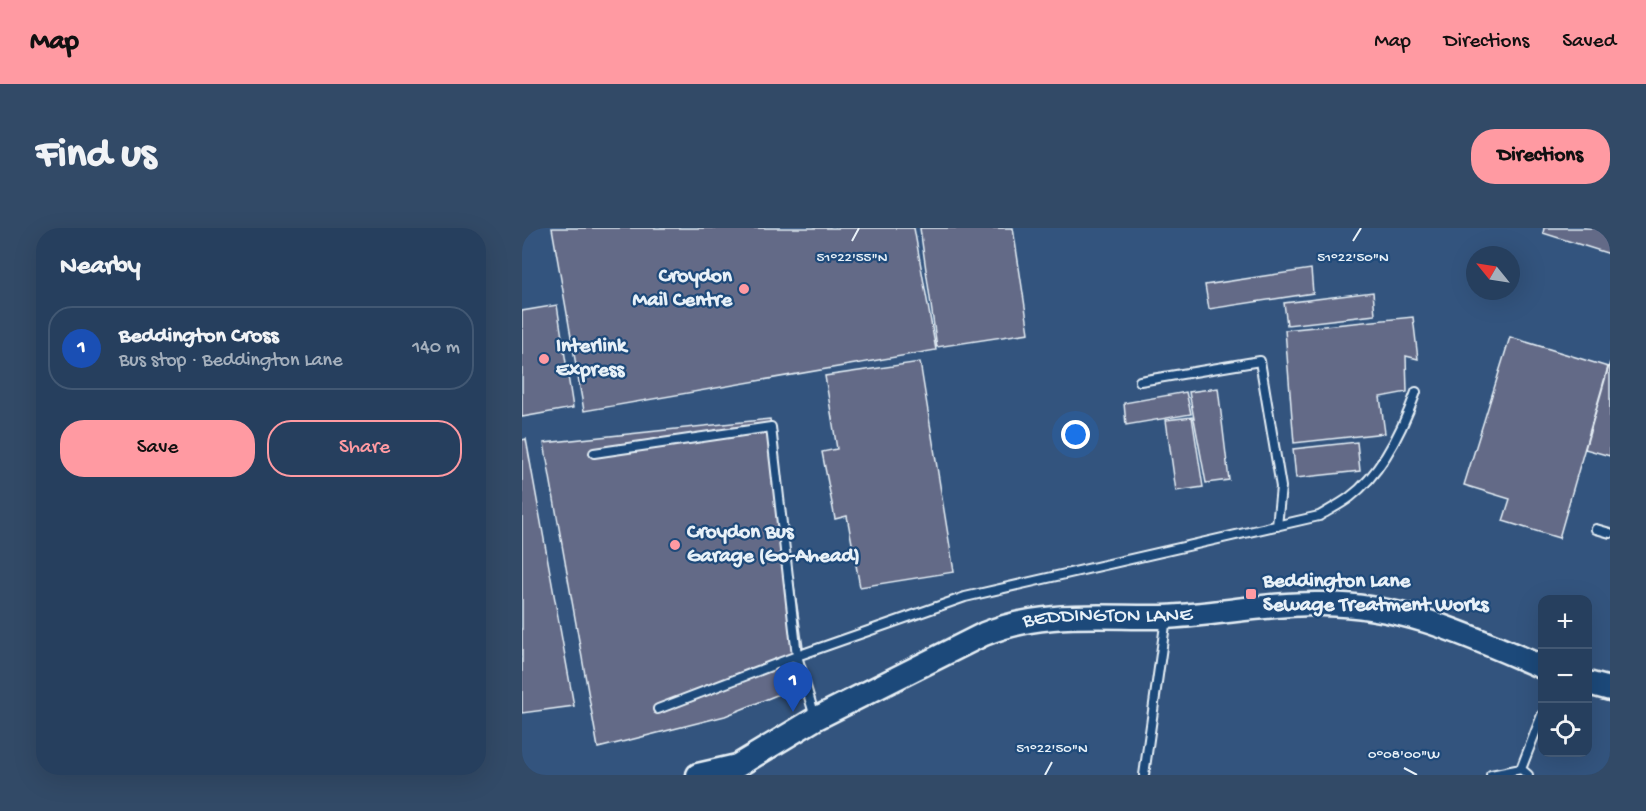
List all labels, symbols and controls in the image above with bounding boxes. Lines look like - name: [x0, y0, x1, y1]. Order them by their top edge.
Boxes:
- text: Map: [30, 26, 79, 59]
- text: Map: [1374, 30, 1411, 55]
- text: Directions: [1444, 30, 1529, 55]
- text: Saved: [1562, 30, 1616, 55]
- button: Directions: [1471, 129, 1610, 184]
- text: Find us: [36, 132, 156, 181]
- north arrow: [1466, 246, 1520, 300]
- text: 51°22'55"N: [816, 249, 888, 267]
- text: 51°22'50"N: [1317, 249, 1389, 267]
- text: Nearby: [60, 252, 141, 283]
- place label: Croydon Mail Centre: [633, 265, 733, 314]
- marker: Croydon Mail Centre: [737, 282, 751, 296]
- text: Beddington Cross: [119, 324, 279, 350]
- place label: Interlink Express: [556, 335, 629, 384]
- text: 1: [77, 337, 86, 360]
- text: 140 m: [412, 337, 460, 360]
- text: Bus stop · Beddington Lane: [119, 350, 342, 373]
- marker: Interlink Express: [537, 352, 551, 366]
- button: Save: [60, 420, 255, 477]
- button: Share: [267, 420, 462, 477]
- your location: [1061, 420, 1090, 449]
- place label: Croydon Bus Garage (Go-Ahead): [686, 521, 860, 570]
- marker: Croydon Bus Garage (Go-Ahead): [668, 538, 682, 552]
- place label: Beddington Lane Sewage Treatment Works: [1262, 570, 1490, 619]
- marker: Beddington Lane Sewage Treatment Works: [1244, 587, 1258, 601]
- map controls: [1538, 595, 1592, 757]
- button: +: [1538, 595, 1592, 649]
- street label: BEDDINGTON LANE: [1020, 603, 1194, 635]
- button: −: [1538, 649, 1592, 703]
- pin: 1: [774, 662, 812, 712]
- button: locate: [1538, 703, 1592, 757]
- text: 51°22'50"N: [1016, 740, 1088, 758]
- text: 0°08'00"W: [1368, 746, 1440, 764]

